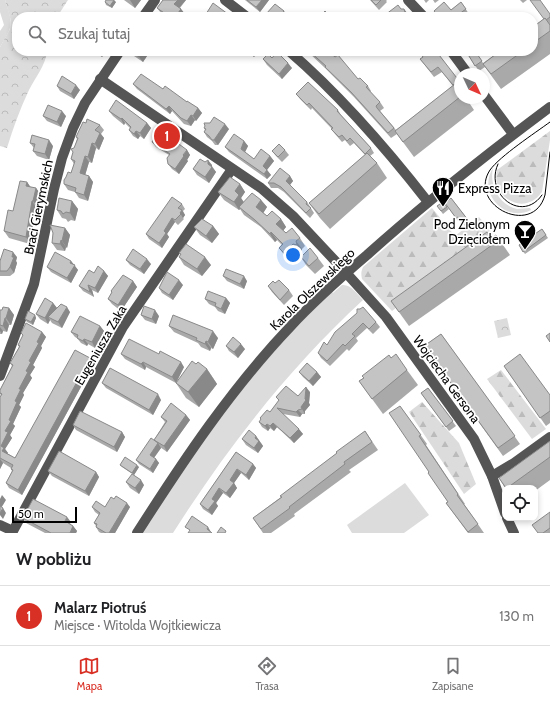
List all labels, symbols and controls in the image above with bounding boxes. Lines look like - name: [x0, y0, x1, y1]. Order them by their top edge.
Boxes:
- search box: [12, 12, 538, 56]
- icon: search: [26, 23, 48, 45]
- text: Szukaj tutaj: [58, 25, 130, 43]
- north arrow: [454, 68, 490, 104]
- pin: 1: [154, 121, 180, 151]
- street label: Braci Gierymskich: [20, 158, 56, 256]
- restaurant icon: Express Pizza: [430, 175, 456, 208]
- place label: Express Pizza: [458, 180, 532, 196]
- place label: Pod Zielonym Dzięciołem: [434, 216, 510, 247]
- bar icon: Pod Zielonym Dzięciołem: [512, 218, 538, 251]
- street label: Karola Olszewskiego: [266, 244, 358, 334]
- your location: [283, 245, 303, 265]
- street label: Eugeniusza Zaka: [71, 302, 130, 388]
- street label: Wojciecha Gersona: [409, 332, 485, 427]
- map controls: [502, 485, 538, 521]
- button: locate: [502, 485, 538, 521]
- scale bar: [12, 505, 77, 524]
- text: 50 m: [18, 507, 44, 521]
- text: W pobliżu: [16, 549, 91, 569]
- text: Malarz Piotruś: [54, 599, 146, 617]
- text: 1: [27, 608, 31, 624]
- text: 130 m: [499, 608, 534, 624]
- text: Miejsce · Witolda Wojtkiewicza: [54, 617, 221, 633]
- tab: Mapa: [77, 655, 102, 693]
- tab: Trasa: [255, 655, 279, 693]
- tab: Zapisane: [432, 655, 473, 693]

